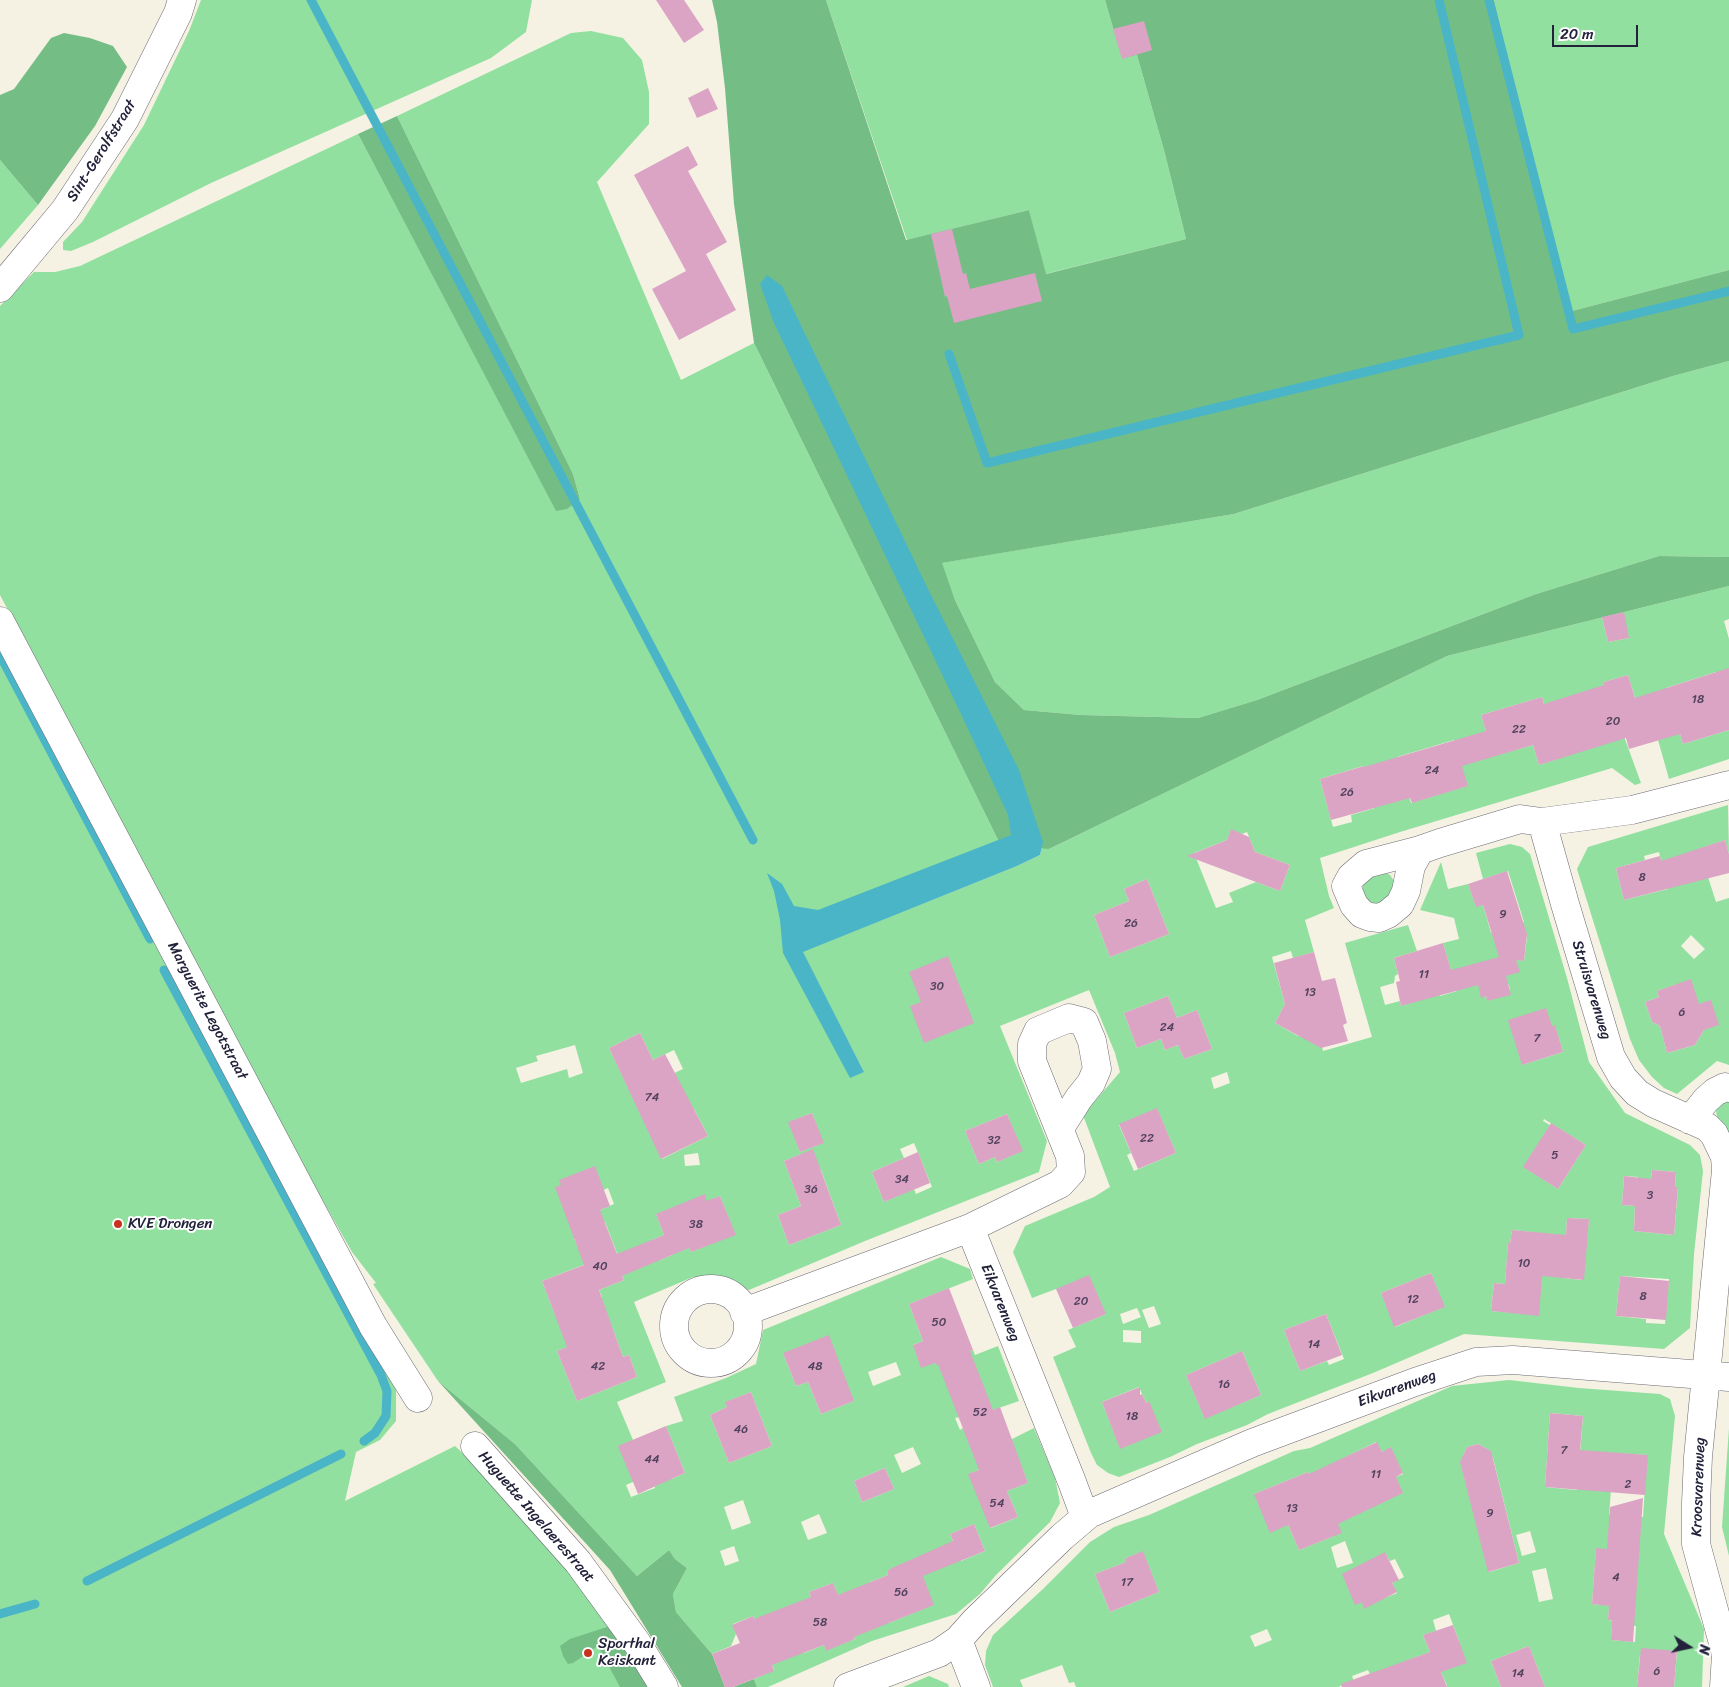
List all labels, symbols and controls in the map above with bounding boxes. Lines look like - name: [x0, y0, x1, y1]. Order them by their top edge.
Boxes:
- scale bar: [1554, 15, 1640, 47]
- text: 20 m: [1560, 21, 1594, 47]
- street label: Sint-Gerolfstraat: [63, 97, 141, 205]
- house number: 18: [1692, 693, 1704, 707]
- house number: 20: [1606, 715, 1620, 729]
- house number: 22: [1512, 723, 1526, 737]
- house number: 24: [1425, 764, 1439, 778]
- house number: 26: [1340, 786, 1354, 800]
- house number: 8: [1638, 871, 1646, 885]
- house number: 9: [1499, 908, 1507, 922]
- house number: 26: [1124, 917, 1138, 931]
- street label: Struisvarenweg: [1567, 938, 1615, 1042]
- street label: Marguerite Legotstraat: [163, 939, 251, 1083]
- house number: 11: [1419, 968, 1429, 982]
- house number: 30: [930, 980, 944, 994]
- house number: 13: [1304, 986, 1316, 1000]
- house number: 6: [1679, 1006, 1685, 1020]
- house number: 24: [1160, 1021, 1174, 1035]
- house number: 7: [1534, 1032, 1540, 1046]
- house number: 74: [645, 1091, 659, 1105]
- house number: 22: [1140, 1132, 1154, 1146]
- house number: 32: [987, 1134, 1001, 1148]
- house number: 5: [1551, 1149, 1559, 1163]
- house number: 34: [895, 1173, 909, 1187]
- house number: 36: [804, 1183, 818, 1197]
- house number: 3: [1647, 1189, 1653, 1203]
- place label: KVE Drongen: [128, 1215, 212, 1233]
- marker: KVE Drongen: [112, 1218, 124, 1230]
- house number: 38: [689, 1218, 703, 1232]
- house number: 10: [1518, 1257, 1530, 1271]
- house number: 40: [592, 1260, 608, 1274]
- street label: Eikvarenweg: [976, 1262, 1024, 1344]
- house number: 8: [1639, 1290, 1647, 1304]
- house number: 12: [1407, 1293, 1419, 1307]
- house number: 20: [1074, 1295, 1088, 1309]
- house number: 50: [932, 1316, 946, 1330]
- house number: 14: [1308, 1338, 1320, 1352]
- house number: 42: [591, 1360, 605, 1374]
- house number: 48: [808, 1360, 822, 1374]
- street label: Eikvarenweg: [1355, 1367, 1439, 1411]
- house number: 16: [1218, 1378, 1230, 1392]
- house number: 52: [973, 1406, 987, 1420]
- house number: 18: [1126, 1410, 1138, 1424]
- house number: 46: [734, 1423, 748, 1437]
- street label: Kroosvarenweg: [1688, 1437, 1710, 1537]
- house number: 7: [1561, 1444, 1567, 1458]
- street label: Huguette Ingelaerestraat: [474, 1448, 598, 1586]
- house number: 44: [645, 1453, 659, 1467]
- house number: 11: [1371, 1468, 1381, 1482]
- house number: 2: [1625, 1478, 1631, 1492]
- house number: 54: [990, 1497, 1004, 1511]
- house number: 13: [1286, 1502, 1298, 1516]
- house number: 9: [1486, 1507, 1494, 1521]
- house number: 4: [1612, 1571, 1620, 1585]
- house number: 17: [1121, 1576, 1133, 1590]
- house number: 56: [894, 1586, 908, 1600]
- house number: 58: [813, 1616, 827, 1630]
- north arrow: [1664, 1622, 1714, 1672]
- place label: Sporthal Keiskant: [598, 1635, 656, 1670]
- text: N: [1691, 1643, 1717, 1657]
- marker: Sporthal Keiskant: [582, 1647, 594, 1659]
- house number: 6: [1654, 1665, 1660, 1679]
- house number: 14: [1512, 1667, 1524, 1681]

